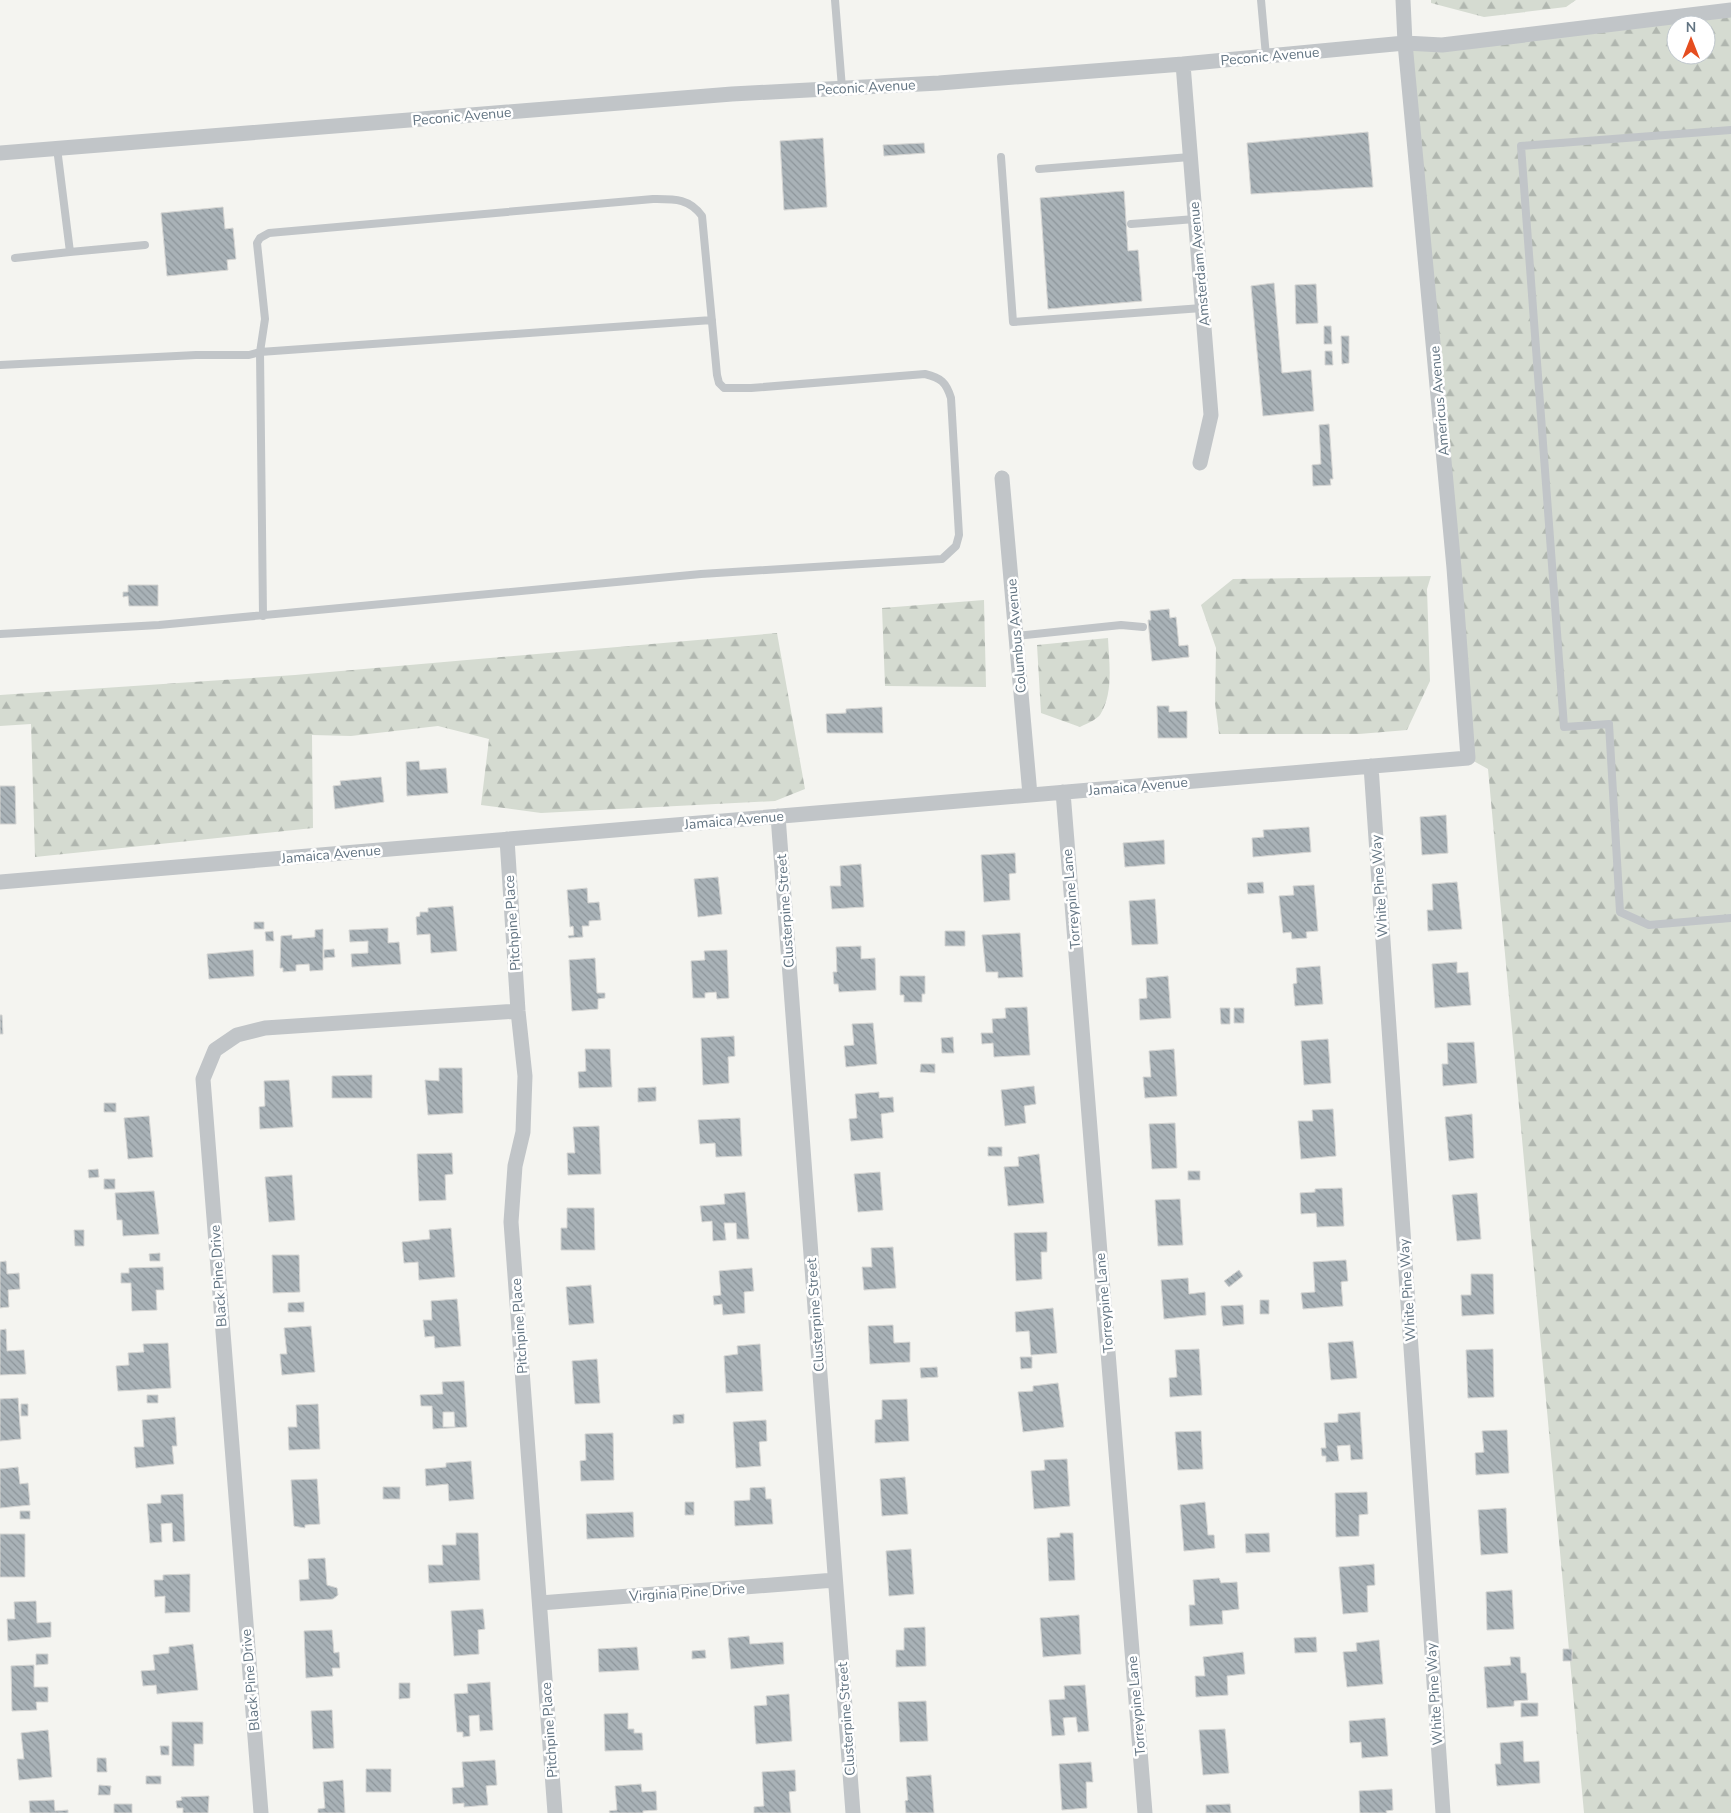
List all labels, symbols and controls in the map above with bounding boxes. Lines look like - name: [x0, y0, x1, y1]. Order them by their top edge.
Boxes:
- north arrow: [1666, 15, 1716, 65]
- text: N: [1686, 18, 1696, 37]
- street label: Peconic Avenue: [1220, 43, 1320, 70]
- street label: Peconic Avenue: [816, 75, 916, 100]
- street label: Peconic Avenue: [412, 103, 512, 130]
- street label: Amsterdam Avenue: [1185, 201, 1214, 327]
- street label: Americus Avenue: [1425, 345, 1454, 457]
- street label: Columbus Avenue: [1002, 578, 1031, 694]
- street label: Jamaica Avenue: [1087, 773, 1189, 800]
- street label: Jamaica Avenue: [683, 807, 785, 834]
- street label: White Pine Way: [1366, 833, 1393, 938]
- street label: Jamaica Avenue: [280, 841, 382, 868]
- street label: Torreypine Lane: [1058, 848, 1085, 950]
- street label: Clusterpine Street: [772, 853, 799, 968]
- street label: Pitchpine Place: [500, 874, 525, 972]
- street label: Black Pine Drive: [205, 1224, 232, 1328]
- street label: White Pine Way: [1394, 1237, 1421, 1342]
- street label: Torreypine Lane: [1091, 1252, 1118, 1354]
- street label: Clusterpine Street: [802, 1257, 829, 1372]
- street label: Pitchpine Place: [507, 1277, 532, 1375]
- street label: Virginia Pine Drive: [628, 1579, 745, 1606]
- street label: Black Pine Drive: [237, 1628, 264, 1732]
- street label: White Pine Way: [1421, 1641, 1448, 1746]
- street label: Torreypine Lane: [1123, 1655, 1150, 1757]
- street label: Clusterpine Street: [833, 1661, 860, 1776]
- street label: Pitchpine Place: [537, 1681, 562, 1779]

